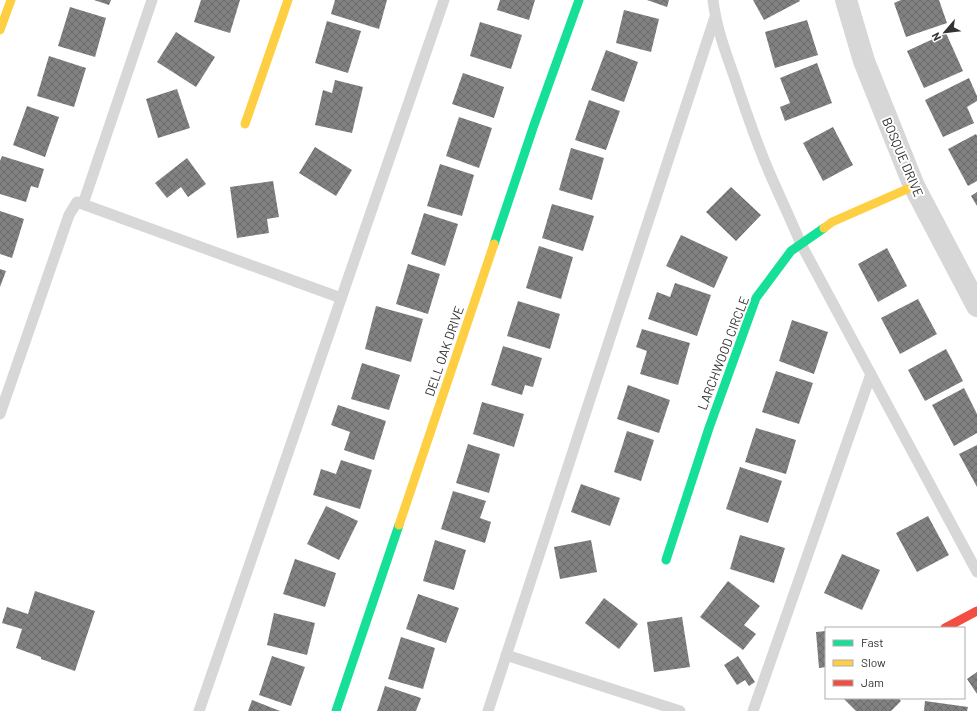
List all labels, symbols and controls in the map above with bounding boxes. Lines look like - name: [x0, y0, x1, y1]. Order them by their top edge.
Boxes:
- north arrow: [925, 12, 965, 52]
- text: N: [928, 31, 943, 43]
- street label: BOSQUE DRIVE: [879, 115, 927, 199]
- street label: LARCHWOOD CIRCLE: [694, 294, 752, 412]
- street label: DELL OAK DRIVE: [421, 304, 467, 398]
- legend: [825, 627, 965, 699]
- text: Fast: [861, 635, 884, 649]
- text: Slow: [861, 655, 886, 669]
- text: Jam: [861, 675, 884, 689]

